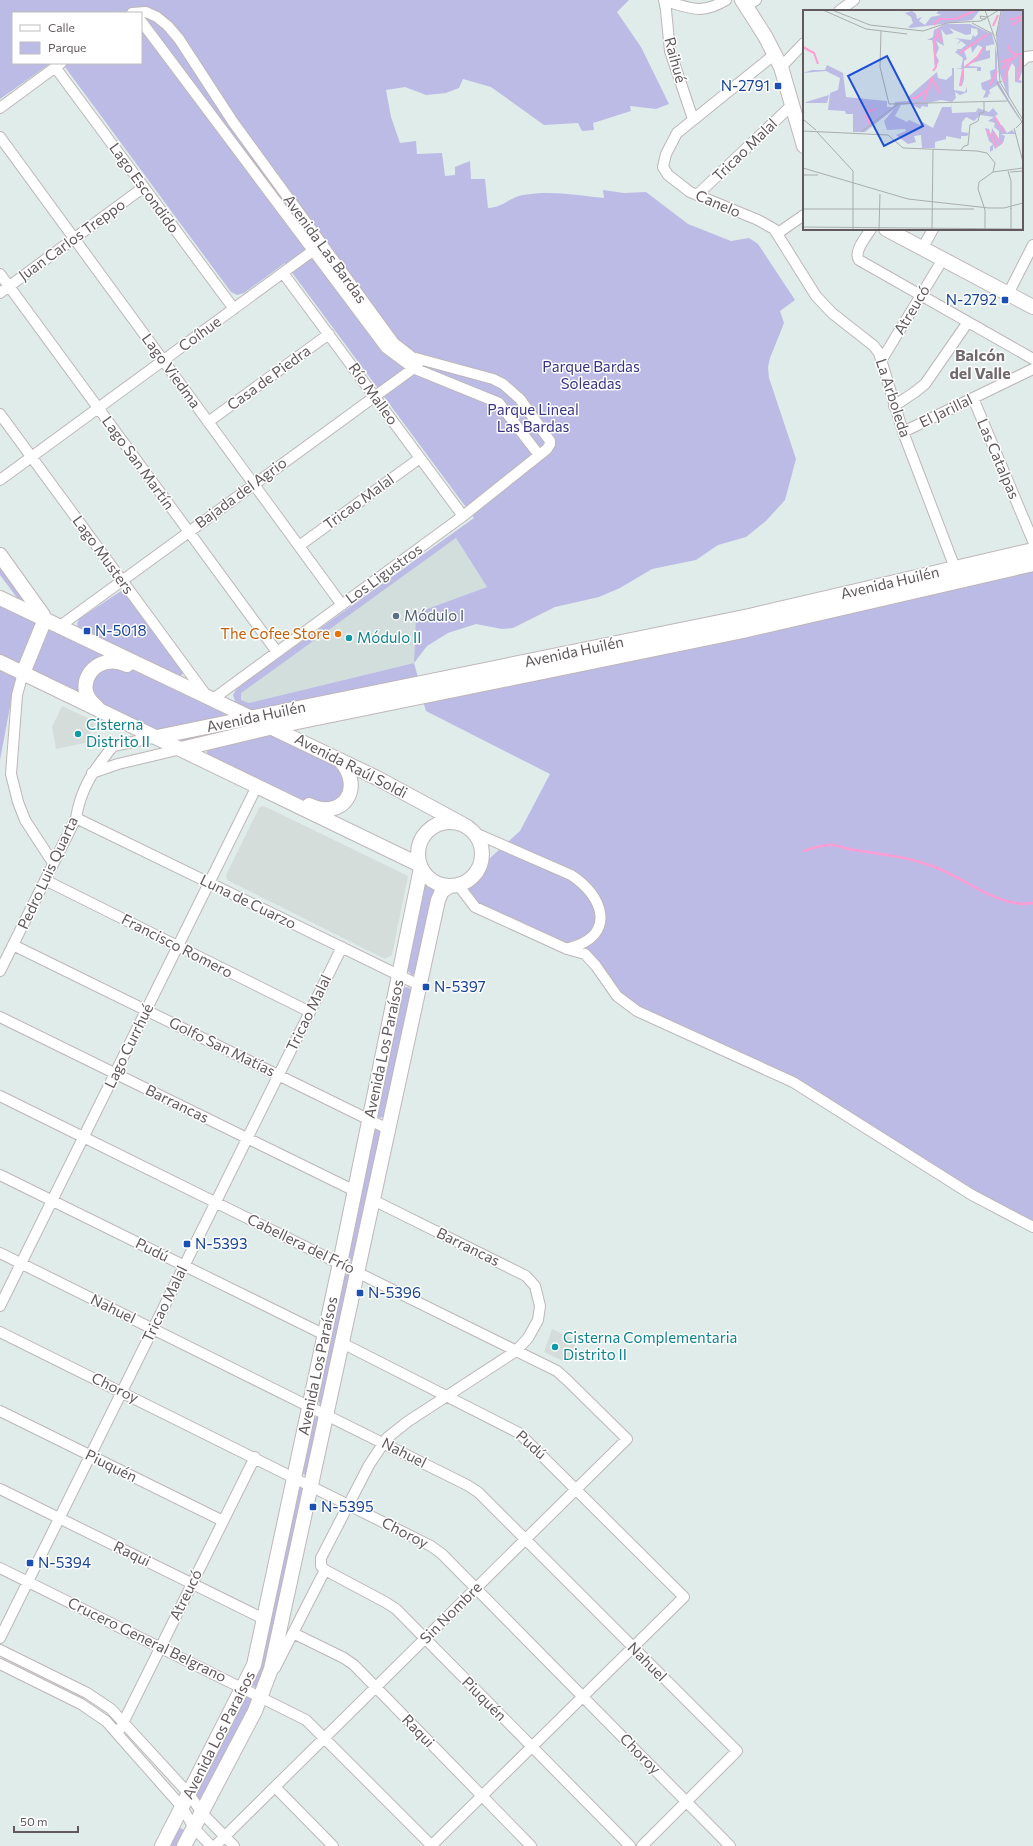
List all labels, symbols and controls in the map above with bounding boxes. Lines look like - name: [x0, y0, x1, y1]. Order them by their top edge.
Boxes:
- inset map: [803, 10, 1023, 230]
- legend: [12, 12, 142, 64]
- text: Calle: [48, 20, 75, 34]
- street label: Raihué: [661, 35, 691, 85]
- text: Parque: [48, 40, 86, 54]
- place label: N-2791: [721, 76, 770, 94]
- marker: N-2791: [773, 81, 783, 91]
- street label: Tricao Malal: [708, 114, 780, 185]
- street label: Lago Escondido: [106, 139, 184, 236]
- street label: Canelo: [693, 186, 744, 221]
- street label: Avenida Las Bardas: [280, 191, 371, 306]
- street label: Juan Carlos Treppo: [15, 195, 128, 284]
- street label: Atreucó: [889, 282, 933, 337]
- place label: N-2792: [946, 290, 997, 308]
- marker: N-2792: [1000, 295, 1010, 305]
- street label: Coíhue: [175, 312, 224, 355]
- street label: Lago Viedma: [139, 330, 205, 411]
- street label: Casa de Piedra: [223, 341, 314, 413]
- district label: Balcón del Valle: [949, 345, 1011, 382]
- street label: La Arboleda: [873, 356, 915, 439]
- park label: Parque Bardas Soleadas: [542, 357, 640, 392]
- street label: Río Malleo: [345, 359, 402, 428]
- street label: El Jarillal: [916, 390, 975, 431]
- park label: Parque Lineal Las Bardas: [487, 400, 579, 435]
- street label: Lago San Martín: [99, 412, 179, 513]
- street label: Las Catalpas: [974, 416, 1024, 502]
- street label: Bajada del Agrio: [191, 453, 290, 531]
- street label: Tricao Malal: [320, 470, 397, 533]
- street label: Lago Musters: [69, 512, 138, 597]
- street label: Los Ligustros: [342, 539, 425, 607]
- street label: Avenida Huilén: [839, 562, 941, 602]
- place label: Módulo I: [404, 606, 464, 624]
- marker: Módulo I: [391, 611, 401, 621]
- place label: N-5018: [95, 621, 147, 639]
- place label: The Cofee Store: [220, 624, 330, 642]
- marker: N-5018: [82, 626, 92, 636]
- place label: Módulo II: [357, 628, 421, 646]
- marker: The Cofee Store: [333, 629, 343, 639]
- street label: Avenida Huilén: [523, 632, 625, 670]
- marker: Módulo II: [344, 633, 354, 643]
- street label: Avenida Huilén: [205, 697, 307, 735]
- place label: Cisterna Distrito II: [86, 715, 150, 750]
- marker: Cisterna Distrito II: [73, 729, 83, 739]
- street label: Avenida Raúl Soldi: [292, 729, 411, 801]
- street label: Pedro Luis Quarta: [13, 813, 81, 932]
- street label: Luna de Cuarzo: [197, 870, 299, 932]
- street label: Francisco Romero: [119, 909, 236, 981]
- street label: Tricao Malal: [282, 971, 334, 1054]
- place label: N-5397: [434, 977, 486, 995]
- street label: Avenida Los Paraísos: [360, 978, 407, 1120]
- marker: N-5397: [421, 982, 431, 992]
- street label: Lago Currhué: [100, 1000, 156, 1091]
- street label: Golfo San Matías: [166, 1013, 279, 1080]
- street label: Barrancas: [143, 1080, 212, 1126]
- street label: Cabellera del Frío: [245, 1209, 358, 1277]
- street label: Barrancas: [434, 1223, 503, 1269]
- street label: Pudú: [133, 1233, 172, 1265]
- place label: N-5393: [195, 1234, 247, 1252]
- marker: N-5393: [182, 1239, 192, 1249]
- street label: Tricao Malal: [138, 1262, 190, 1345]
- place label: N-5396: [368, 1283, 421, 1301]
- marker: N-5396: [355, 1288, 365, 1298]
- street label: Nahuel: [88, 1290, 139, 1327]
- street label: Avenida Los Paraísos: [294, 1295, 341, 1437]
- place label: Cisterna Complementaria Distrito II: [563, 1328, 737, 1363]
- marker: Cisterna Complementaria Distrito II: [550, 1342, 560, 1352]
- street label: Choroy: [89, 1368, 142, 1406]
- street label: Pudú: [513, 1426, 551, 1463]
- street label: Nahuel: [379, 1433, 430, 1471]
- street label: Piuquén: [83, 1445, 140, 1485]
- place label: N-5395: [321, 1497, 374, 1515]
- marker: N-5395: [308, 1502, 318, 1512]
- street label: Choroy: [379, 1513, 432, 1552]
- street label: Raqui: [111, 1536, 154, 1570]
- place label: N-5394: [38, 1553, 91, 1571]
- marker: N-5394: [25, 1558, 35, 1568]
- street label: Atreucó: [165, 1566, 205, 1623]
- street label: Sin Nombre: [416, 1578, 485, 1647]
- street label: Crucero General Belgrano: [65, 1593, 230, 1685]
- street label: Nahuel: [624, 1638, 671, 1685]
- street label: Avenida Los Paraísos: [178, 1667, 258, 1802]
- street label: Piuquén: [459, 1672, 511, 1724]
- street label: Raqui: [399, 1710, 439, 1751]
- street label: Choroy: [617, 1729, 665, 1778]
- scale bar: [14, 1808, 78, 1834]
- text: 50 m: [20, 1814, 48, 1828]

